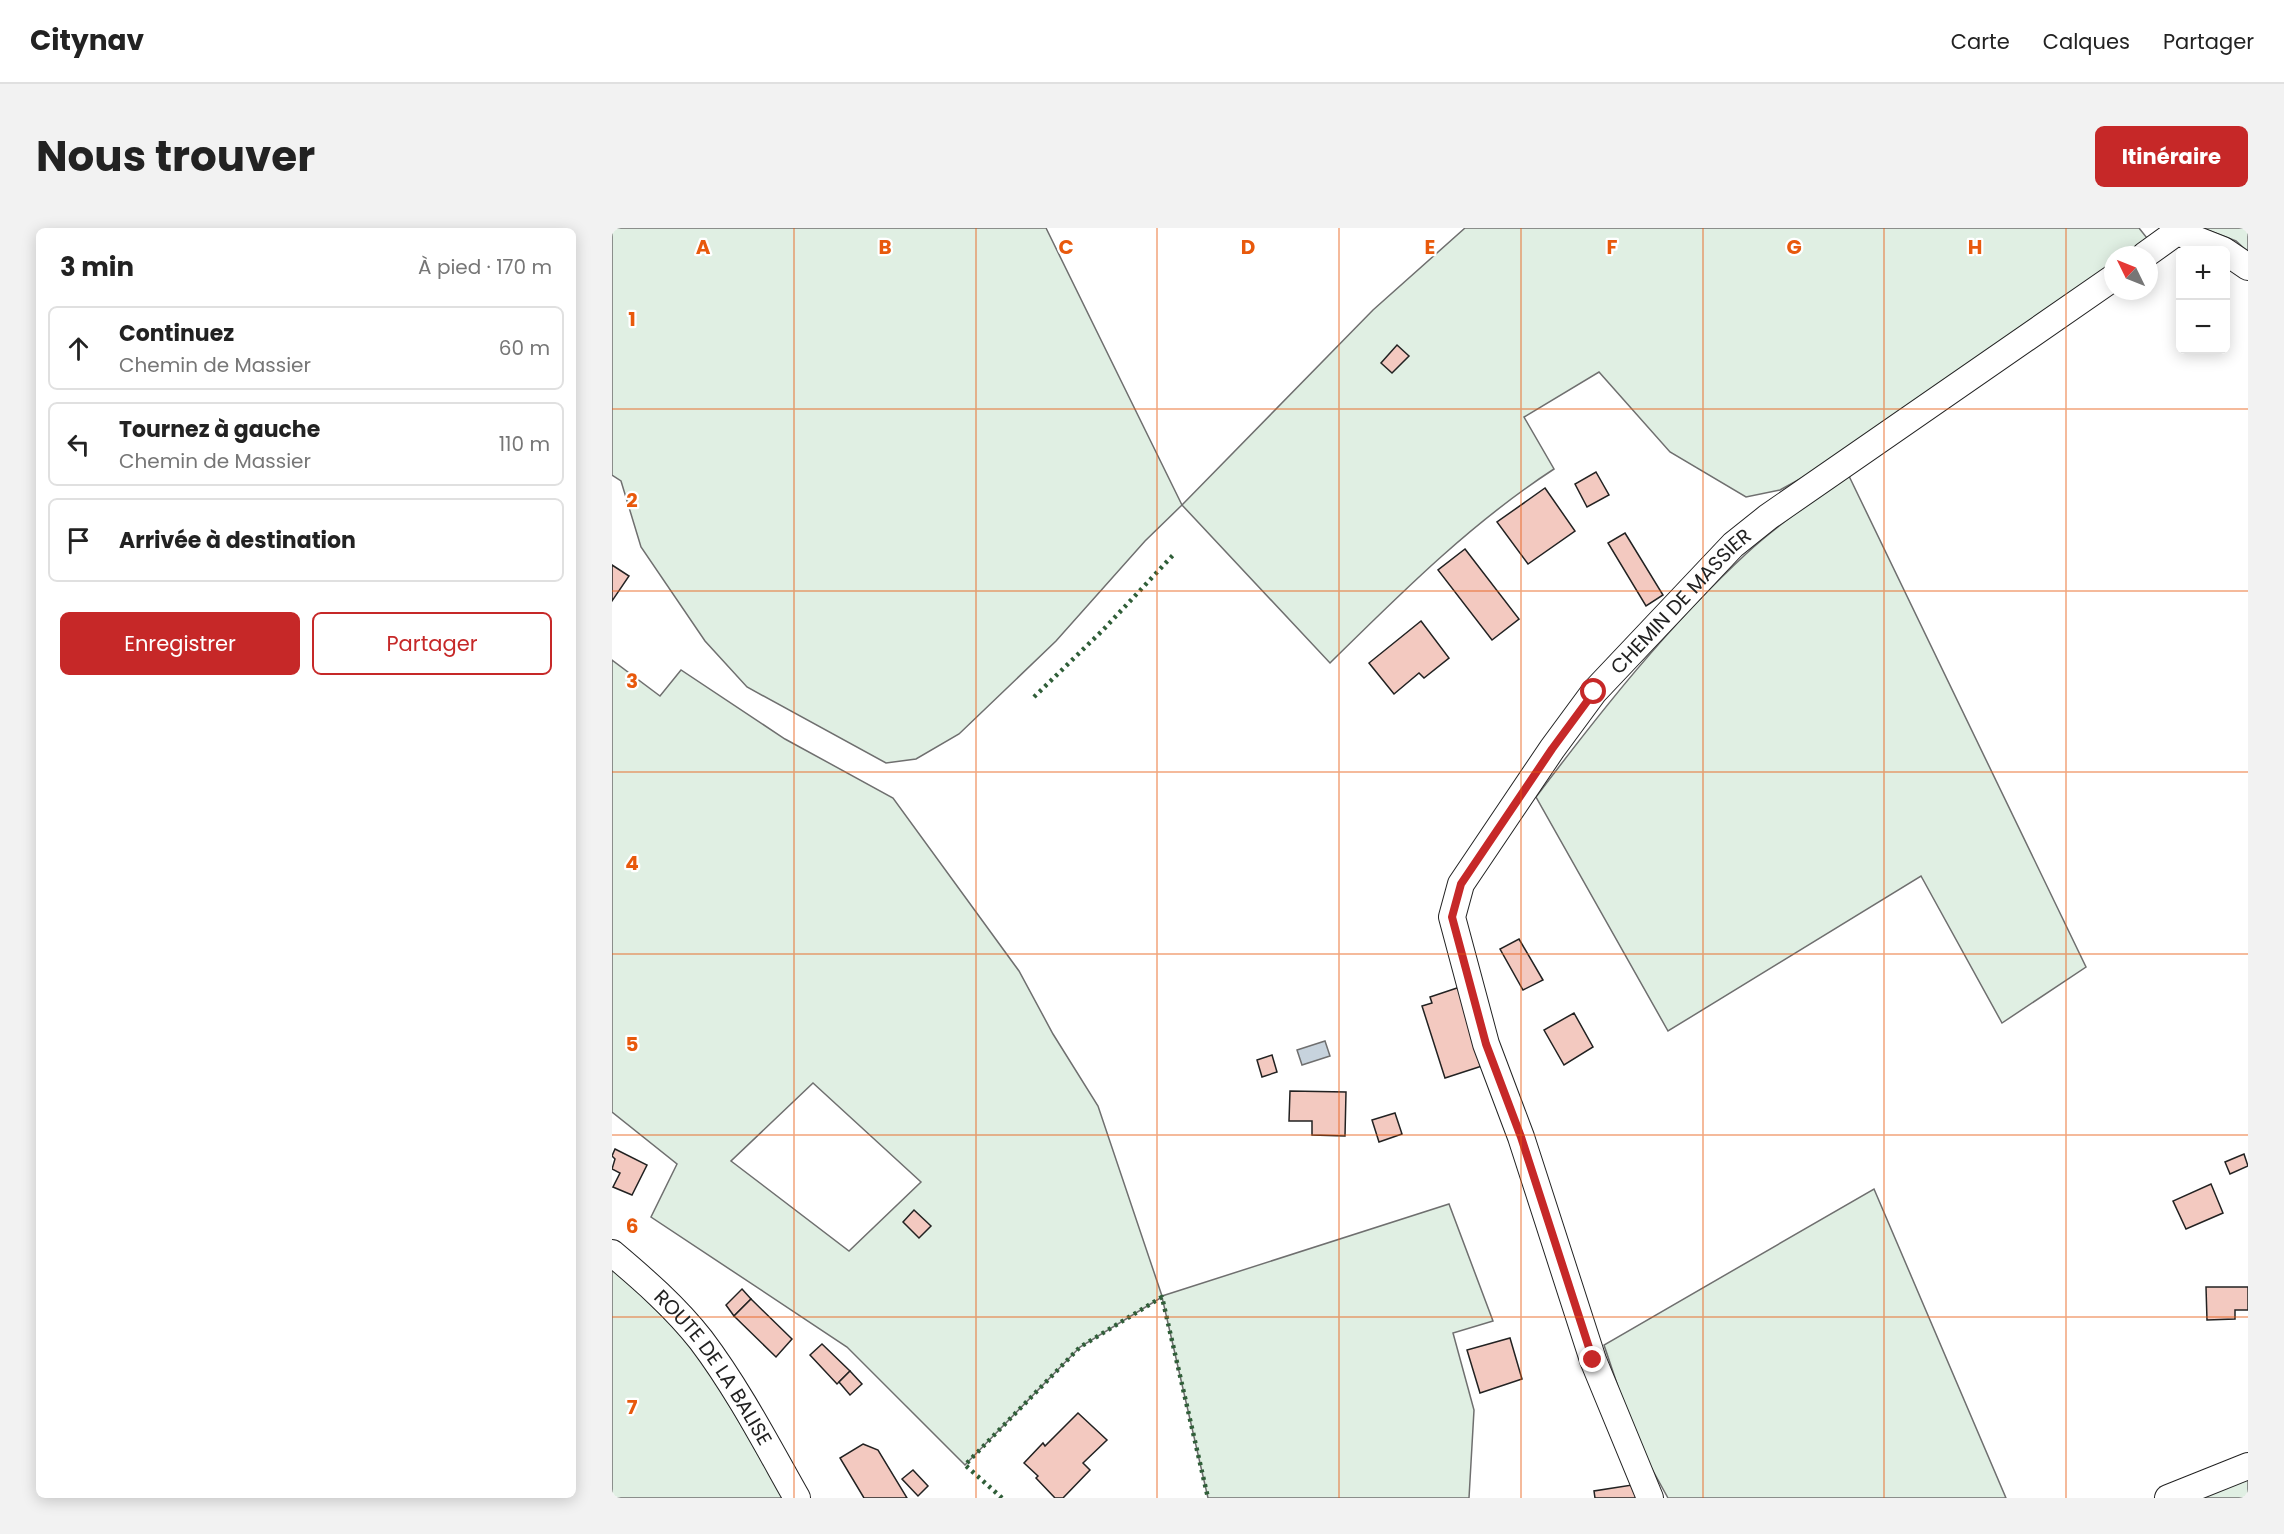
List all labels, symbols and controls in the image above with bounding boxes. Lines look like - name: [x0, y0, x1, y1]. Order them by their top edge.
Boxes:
- text: Citynav: [30, 21, 144, 60]
- text: Carte: [1951, 27, 2010, 56]
- text: Calques: [2043, 27, 2130, 56]
- text: Partager: [2163, 27, 2254, 56]
- button: Itinéraire: [2095, 126, 2248, 187]
- text: Nous trouver: [36, 127, 315, 186]
- text: A: [696, 233, 711, 261]
- text: B: [878, 233, 892, 261]
- text: C: [1058, 233, 1074, 261]
- text: D: [1241, 233, 1255, 261]
- text: E: [1425, 233, 1435, 261]
- text: F: [1607, 233, 1618, 261]
- text: G: [1786, 233, 1802, 261]
- text: H: [1968, 233, 1982, 261]
- north arrow: [2104, 246, 2158, 300]
- map controls: [2176, 246, 2230, 354]
- button: +: [2176, 246, 2230, 300]
- text: 3 min: [60, 249, 134, 285]
- text: À pied · 170 m: [418, 253, 552, 281]
- button: −: [2176, 300, 2230, 354]
- text: 1: [628, 305, 636, 333]
- text: Continuez: [119, 318, 234, 349]
- icon: ahead: [62, 332, 95, 365]
- text: 60 m: [499, 334, 550, 362]
- text: Chemin de Massier: [119, 351, 311, 379]
- text: Tournez à gauche: [119, 414, 320, 445]
- icon: left: [62, 428, 95, 461]
- text: 110 m: [499, 430, 550, 458]
- text: Chemin de Massier: [119, 447, 311, 475]
- text: 2: [626, 486, 638, 514]
- street label: CHEMIN DE MASSIER: [1604, 522, 1757, 680]
- icon: arrive: [62, 524, 95, 557]
- text: Arrivée à destination: [119, 525, 356, 556]
- button: Enregistrer: [60, 612, 300, 675]
- button: Partager: [312, 612, 552, 675]
- text: 3: [626, 667, 638, 695]
- route start: [1580, 678, 1606, 704]
- text: 4: [625, 849, 639, 877]
- text: 5: [626, 1030, 639, 1058]
- text: 6: [626, 1212, 638, 1240]
- street label: ROUTE DE LA BALISE: [648, 1283, 779, 1450]
- route end: [1579, 1346, 1605, 1372]
- text: 7: [627, 1393, 638, 1421]

